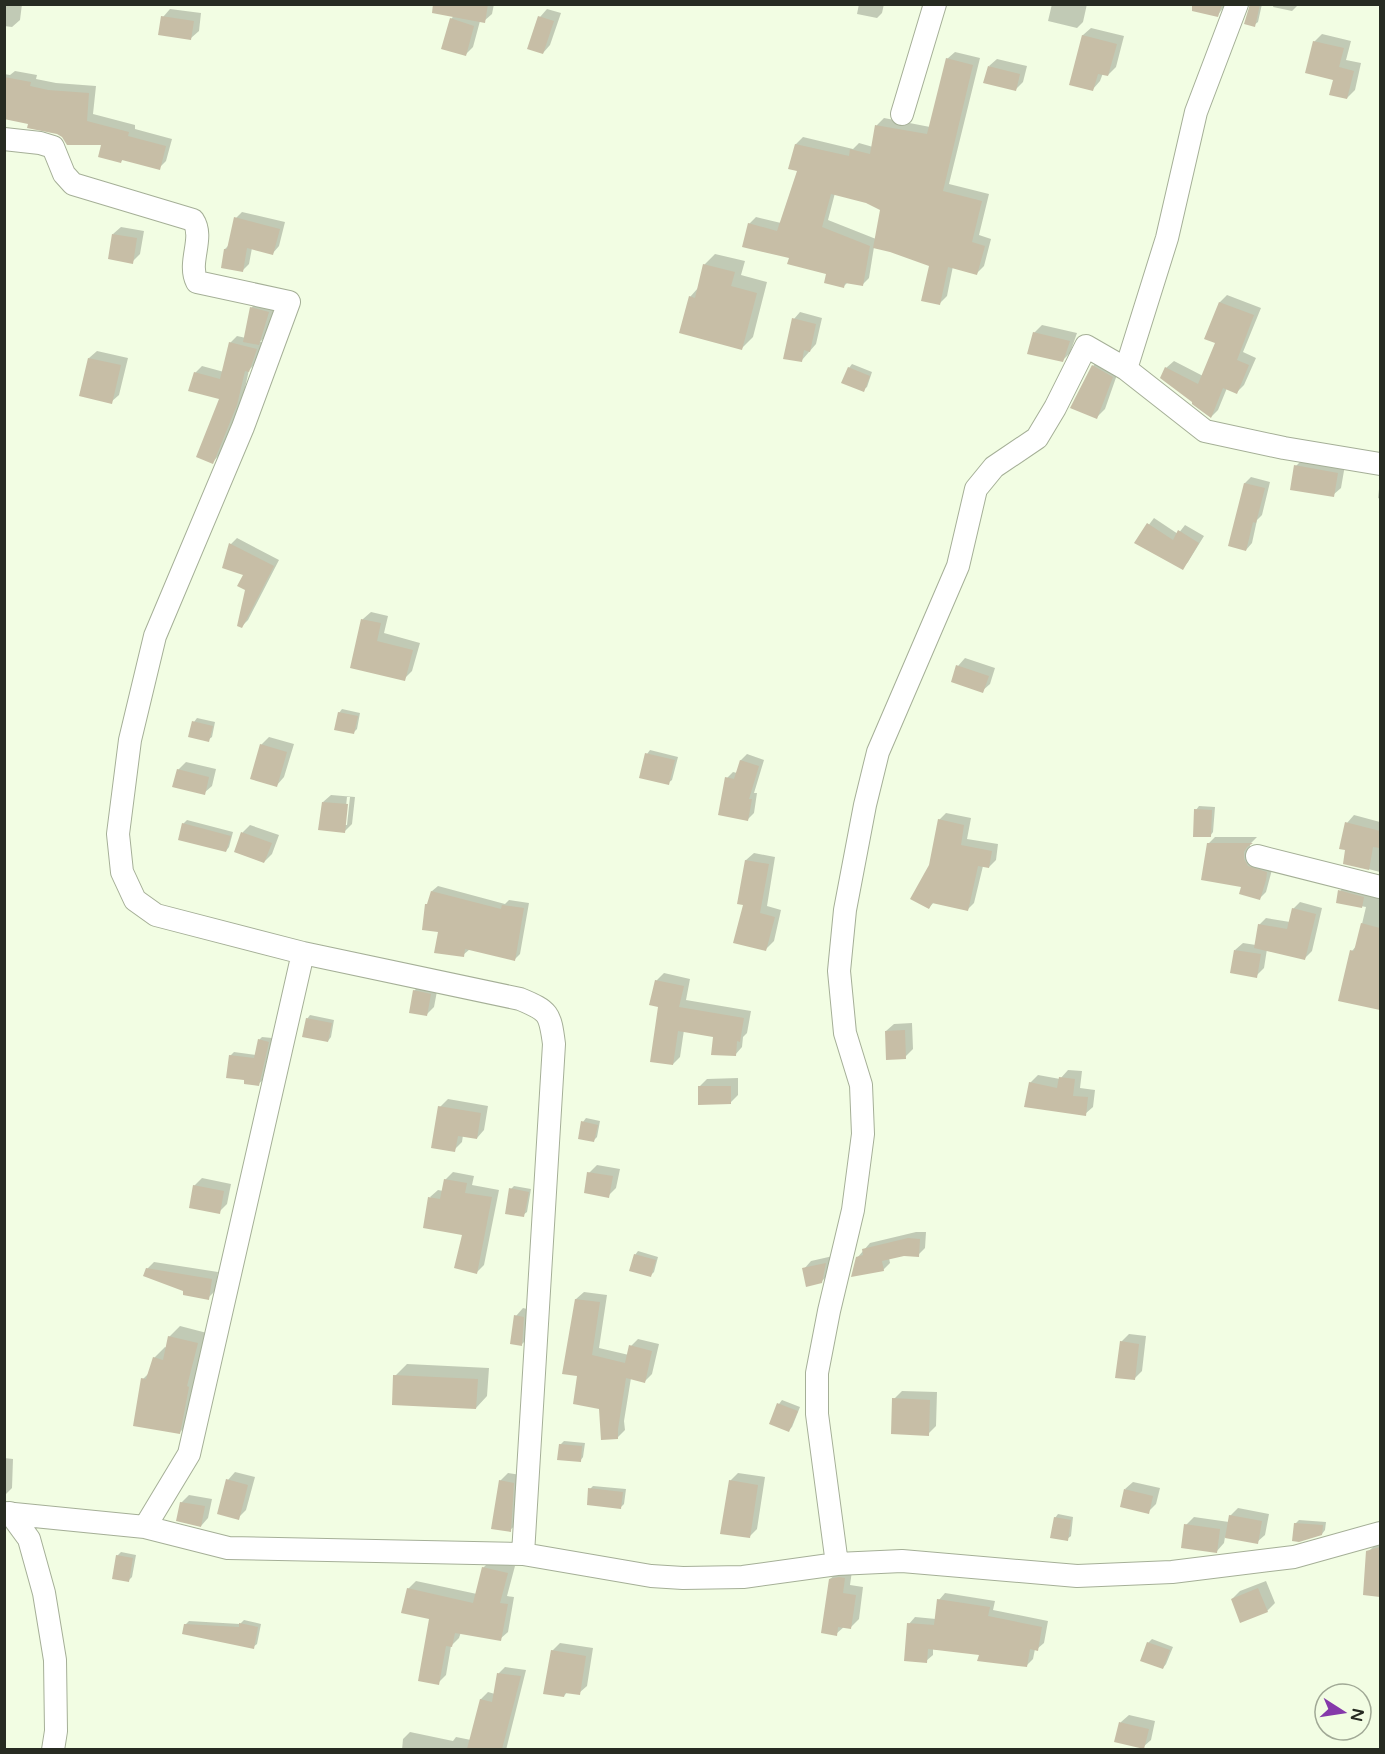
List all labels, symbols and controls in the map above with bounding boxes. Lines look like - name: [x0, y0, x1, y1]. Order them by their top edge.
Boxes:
- north arrow: [1313, 1682, 1373, 1742]
- text: N: [1346, 1707, 1368, 1723]

